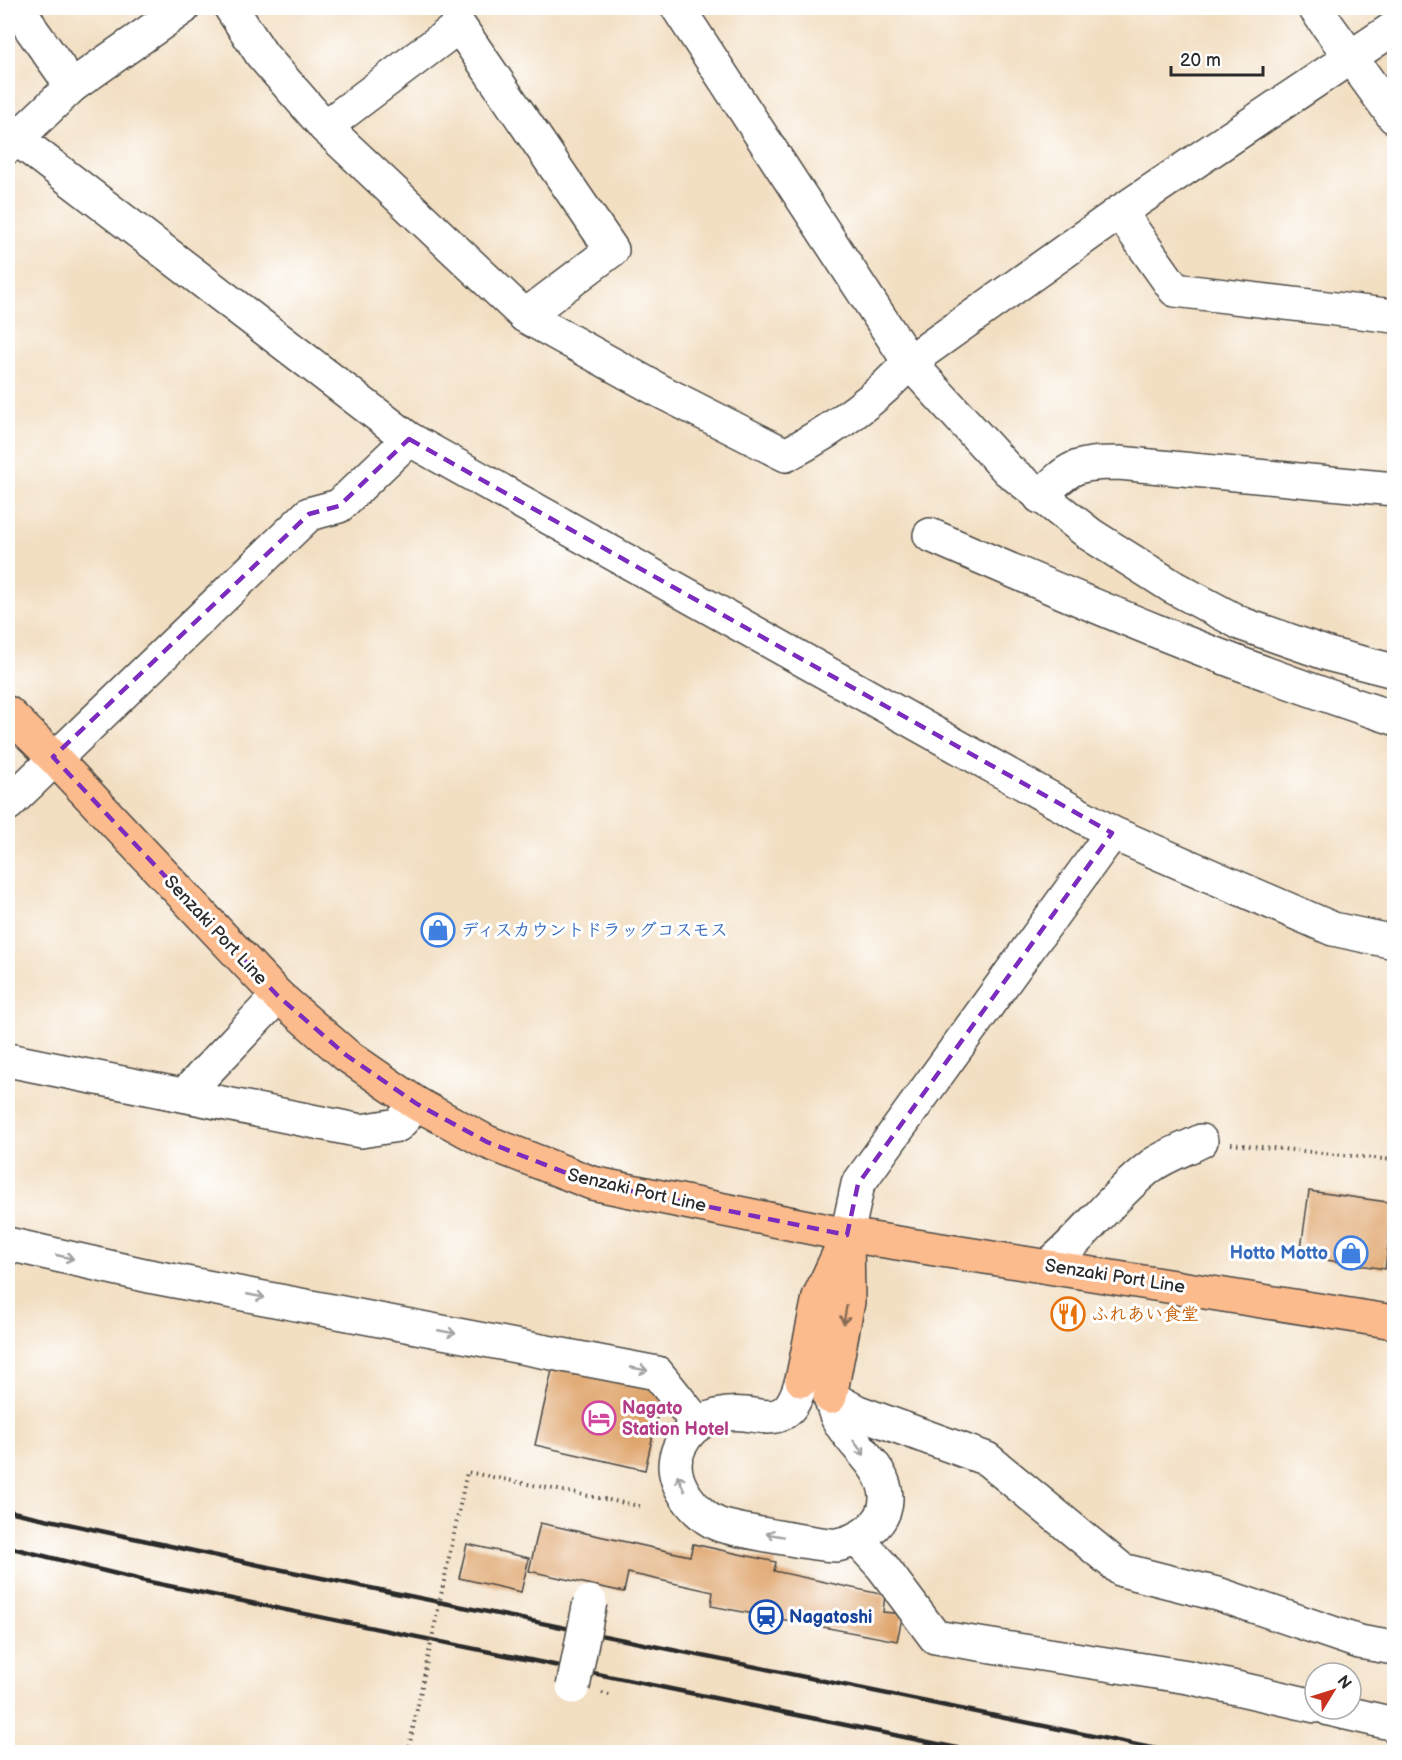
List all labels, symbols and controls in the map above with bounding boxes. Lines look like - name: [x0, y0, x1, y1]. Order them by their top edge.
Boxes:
- scale bar: [1171, 39, 1262, 77]
- text: 20 m: [1180, 50, 1221, 71]
- street label: Senzaki Port Line: [160, 871, 272, 989]
- shop icon: ディスカウントドラッグコスモス: [420, 912, 456, 948]
- place label: ディスカウントドラッグコスモス: [461, 920, 728, 941]
- street label: Senzaki Port Line: [566, 1164, 708, 1217]
- shop icon: Hotto Motto: [1333, 1235, 1369, 1271]
- place label: Hotto Motto: [1230, 1243, 1328, 1264]
- one-way arrow: [55, 1251, 74, 1263]
- street label: Senzaki Port Line: [1043, 1255, 1187, 1298]
- one-way arrow: [245, 1291, 265, 1302]
- restaurant icon: ふれあい食堂: [1050, 1296, 1086, 1332]
- one-way arrow: [839, 1304, 850, 1324]
- place label: ふれあい食堂: [1091, 1304, 1199, 1325]
- one-way arrow: [437, 1327, 456, 1338]
- one-way arrow: [628, 1364, 648, 1375]
- place label: Nagato Station Hotel: [622, 1398, 729, 1440]
- hotel icon: Nagato Station Hotel: [581, 1400, 617, 1436]
- one-way arrow: [853, 1439, 865, 1455]
- one-way arrow: [675, 1475, 686, 1493]
- one-way arrow: [766, 1529, 785, 1540]
- station icon: Nagatoshi: [748, 1599, 784, 1635]
- place label: Nagatoshi: [789, 1607, 872, 1628]
- north arrow: [1303, 1661, 1363, 1721]
- text: N: [1332, 1672, 1355, 1693]

